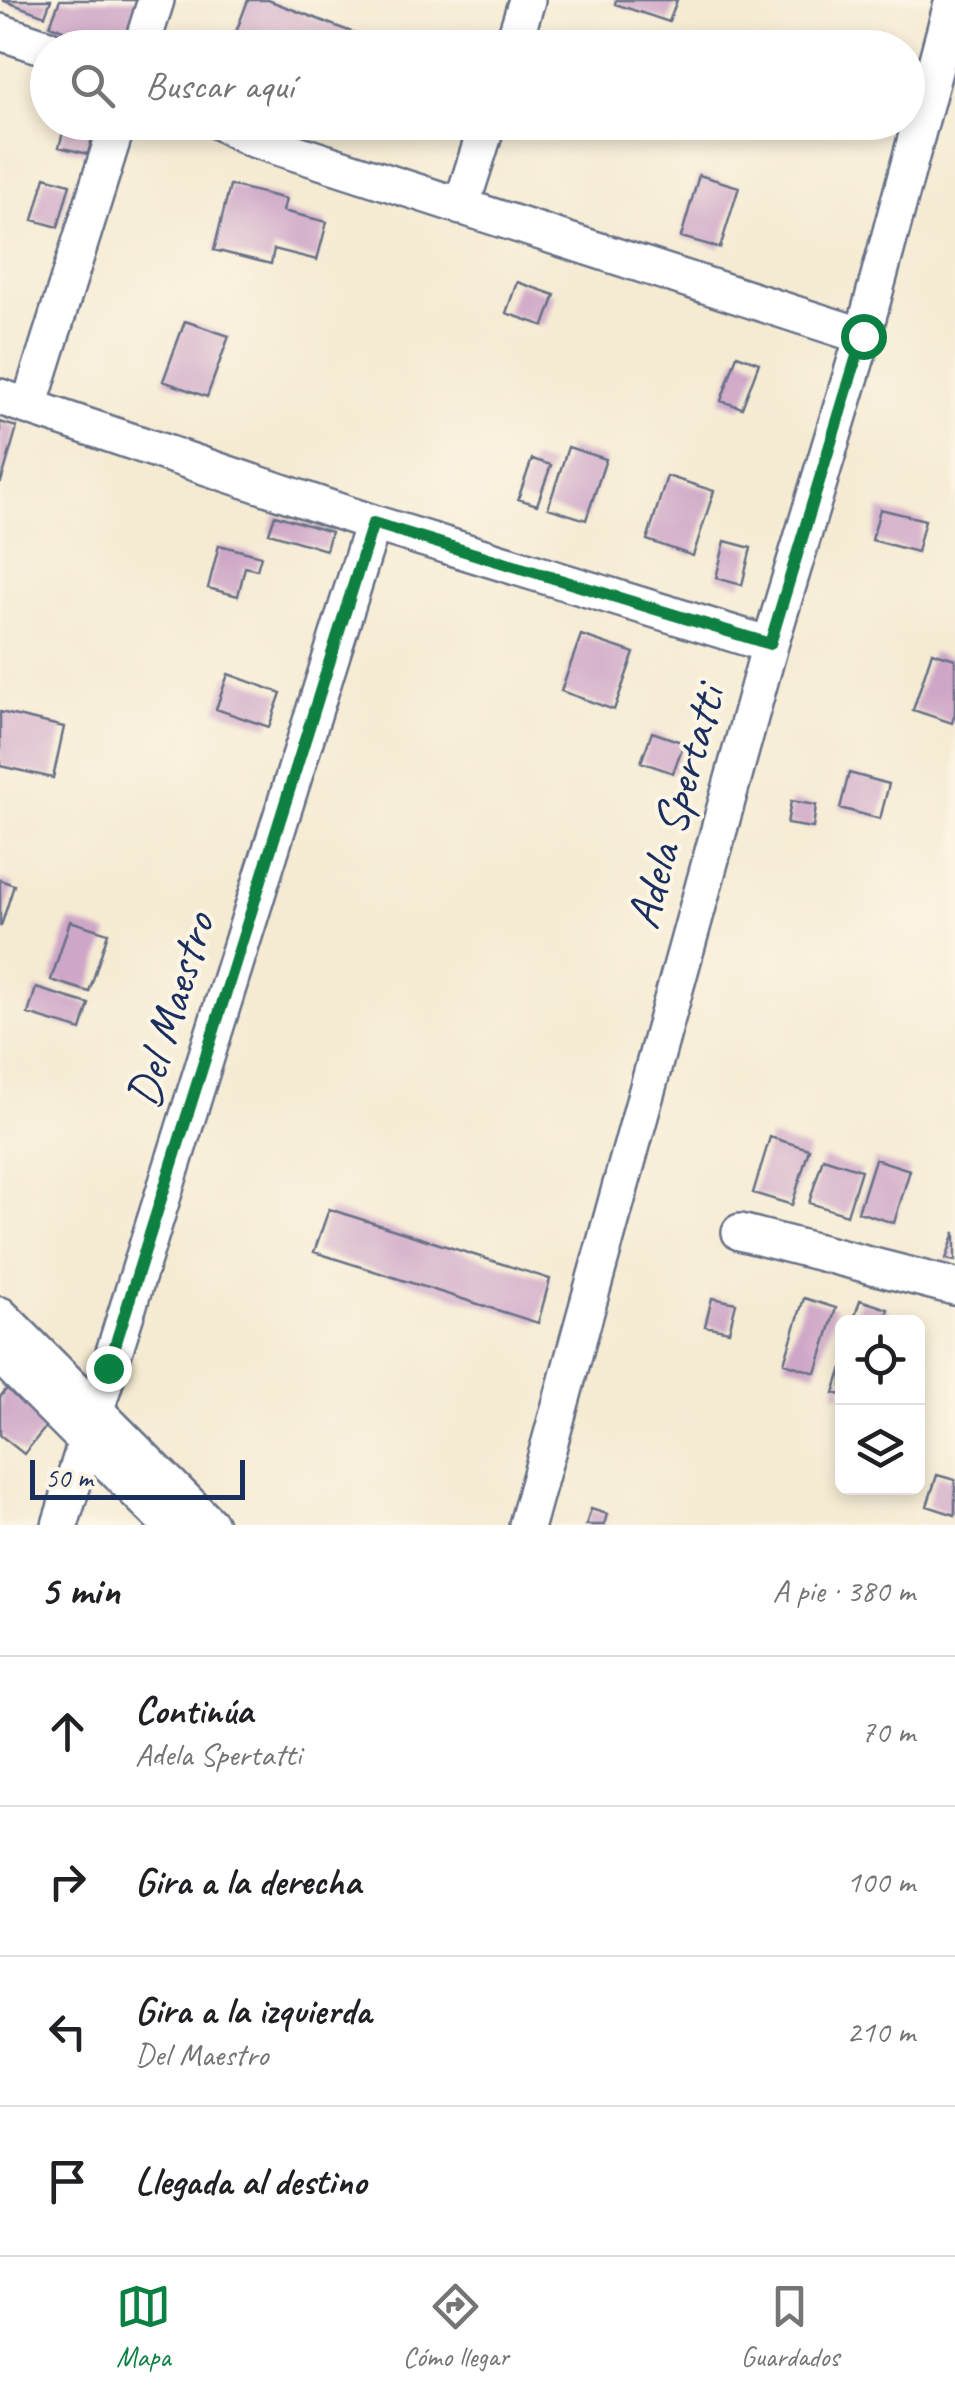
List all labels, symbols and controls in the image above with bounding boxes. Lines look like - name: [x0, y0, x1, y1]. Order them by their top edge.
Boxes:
- search box: [30, 30, 925, 140]
- icon: search: [65, 58, 120, 113]
- text: Buscar aquí: [145, 62, 294, 109]
- route start: [841, 314, 887, 360]
- street label: Adela Spertatti: [612, 674, 740, 935]
- street label: Del Maestro: [112, 903, 229, 1114]
- map controls: [835, 1315, 925, 1495]
- button: locate: [835, 1315, 925, 1405]
- route end: [86, 1346, 132, 1392]
- button: layers: [835, 1405, 925, 1495]
- scale bar: [30, 1455, 245, 1500]
- text: 50 m: [45, 1460, 93, 1495]
- text: 5 min: [40, 1564, 120, 1617]
- text: A pie · 380 m: [772, 1570, 915, 1611]
- text: Continúa: [135, 1687, 253, 1734]
- icon: ahead: [40, 1704, 95, 1759]
- text: 70 m: [861, 1711, 915, 1752]
- text: Adela Spertatti: [135, 1734, 301, 1775]
- icon: right: [40, 1854, 95, 1909]
- text: Gira a la derecha: [135, 1858, 361, 1905]
- text: 100 m: [846, 1861, 915, 1902]
- text: Gira a la izquierda: [135, 1987, 371, 2034]
- icon: left: [40, 2004, 95, 2059]
- text: 210 m: [846, 2011, 915, 2052]
- text: Del Maestro: [135, 2034, 268, 2075]
- icon: arrive: [40, 2154, 95, 2209]
- text: Llegada al destino: [135, 2158, 366, 2205]
- tab: Mapa: [116, 2279, 171, 2374]
- tab: Cómo llegar: [403, 2279, 509, 2374]
- tab: Guardados: [741, 2279, 839, 2374]

